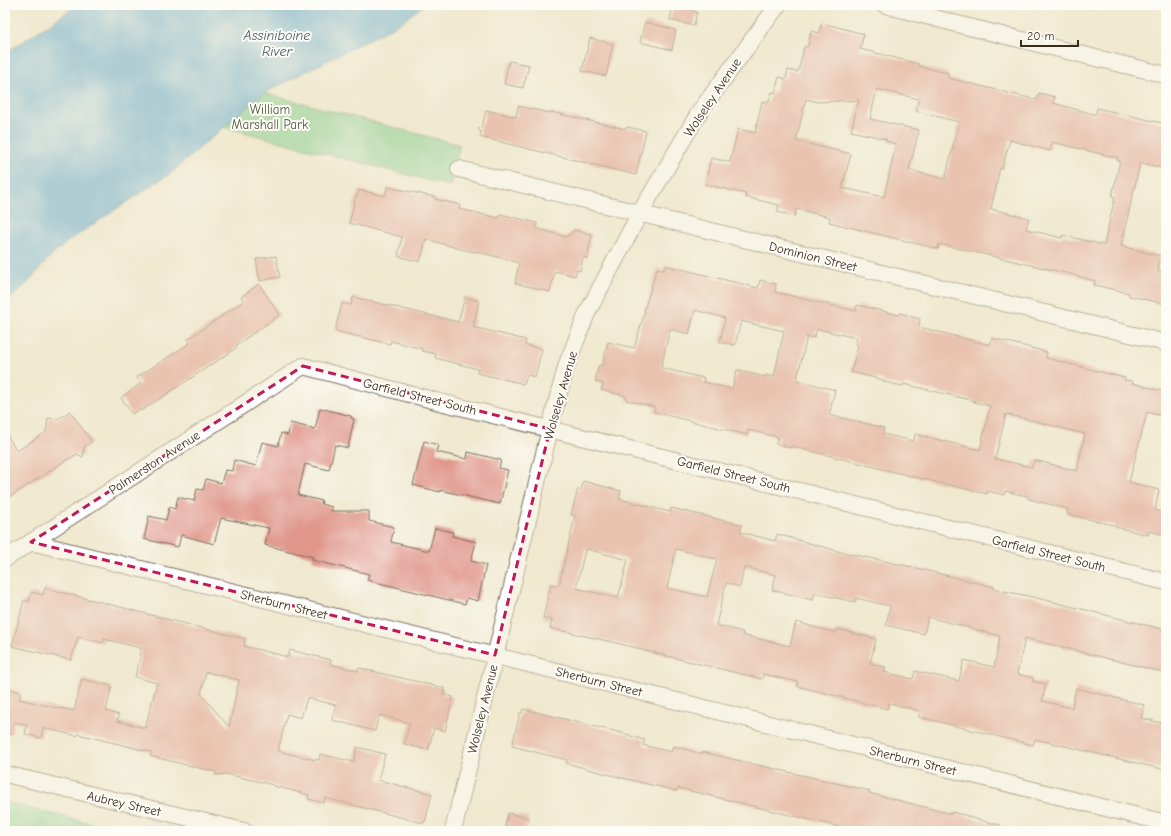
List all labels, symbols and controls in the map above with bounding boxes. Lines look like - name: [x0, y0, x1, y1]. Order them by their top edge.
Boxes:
- scale bar: [1021, 22, 1078, 48]
- water label: Assiniboine River: [243, 27, 310, 60]
- text: 20 m: [1027, 29, 1055, 43]
- street label: Wolseley Avenue: [681, 55, 744, 139]
- park label: William Marshall Park: [232, 102, 309, 132]
- street label: Dominion Street: [767, 238, 860, 275]
- street label: Wolseley Avenue: [541, 349, 580, 441]
- street label: Garfield Street South: [361, 375, 478, 418]
- street label: Palmerston Avenue: [106, 427, 203, 497]
- street label: Garfield Street South: [675, 453, 792, 496]
- street label: Garfield Street South: [990, 532, 1107, 575]
- street label: Sherburn Street: [239, 586, 330, 623]
- street label: Wolseley Avenue: [464, 662, 501, 755]
- street label: Sherburn Street: [554, 663, 645, 700]
- street label: Sherburn Street: [868, 742, 959, 779]
- street label: Aubrey Street: [86, 788, 163, 820]

